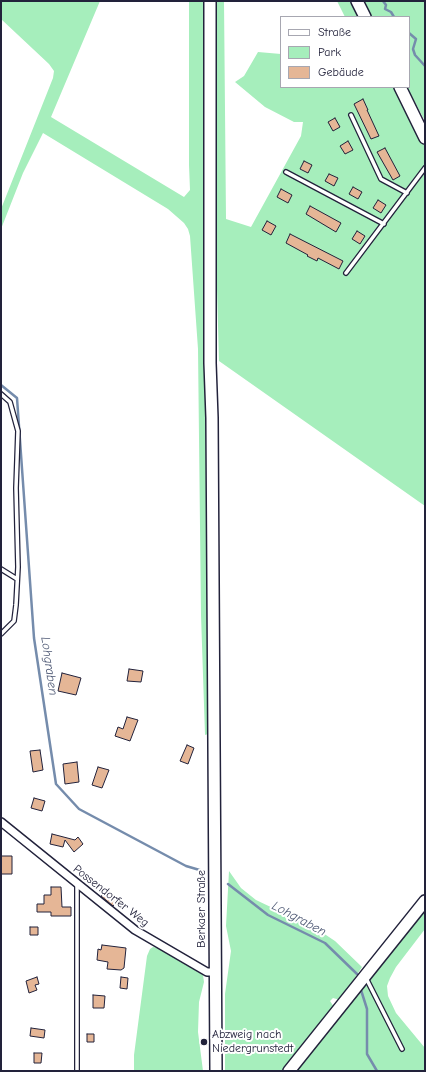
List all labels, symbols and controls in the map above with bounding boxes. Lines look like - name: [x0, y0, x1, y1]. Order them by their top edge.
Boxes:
- legend: [280, 16, 410, 88]
- text: Straße: [318, 25, 351, 39]
- text: Park: [318, 45, 341, 59]
- text: Gebäude: [318, 65, 364, 79]
- water label: Lohgraben: [37, 636, 61, 696]
- street label: Possendorfer Weg: [70, 862, 152, 930]
- street label: Berkaer Straße: [195, 870, 209, 948]
- water label: Lohgraben: [269, 898, 329, 940]
- place label: Abzweig nach Niedergrunstedt: [212, 1028, 293, 1056]
- marker: Abzweig nach Niedergrunstedt: [199, 1037, 209, 1047]

